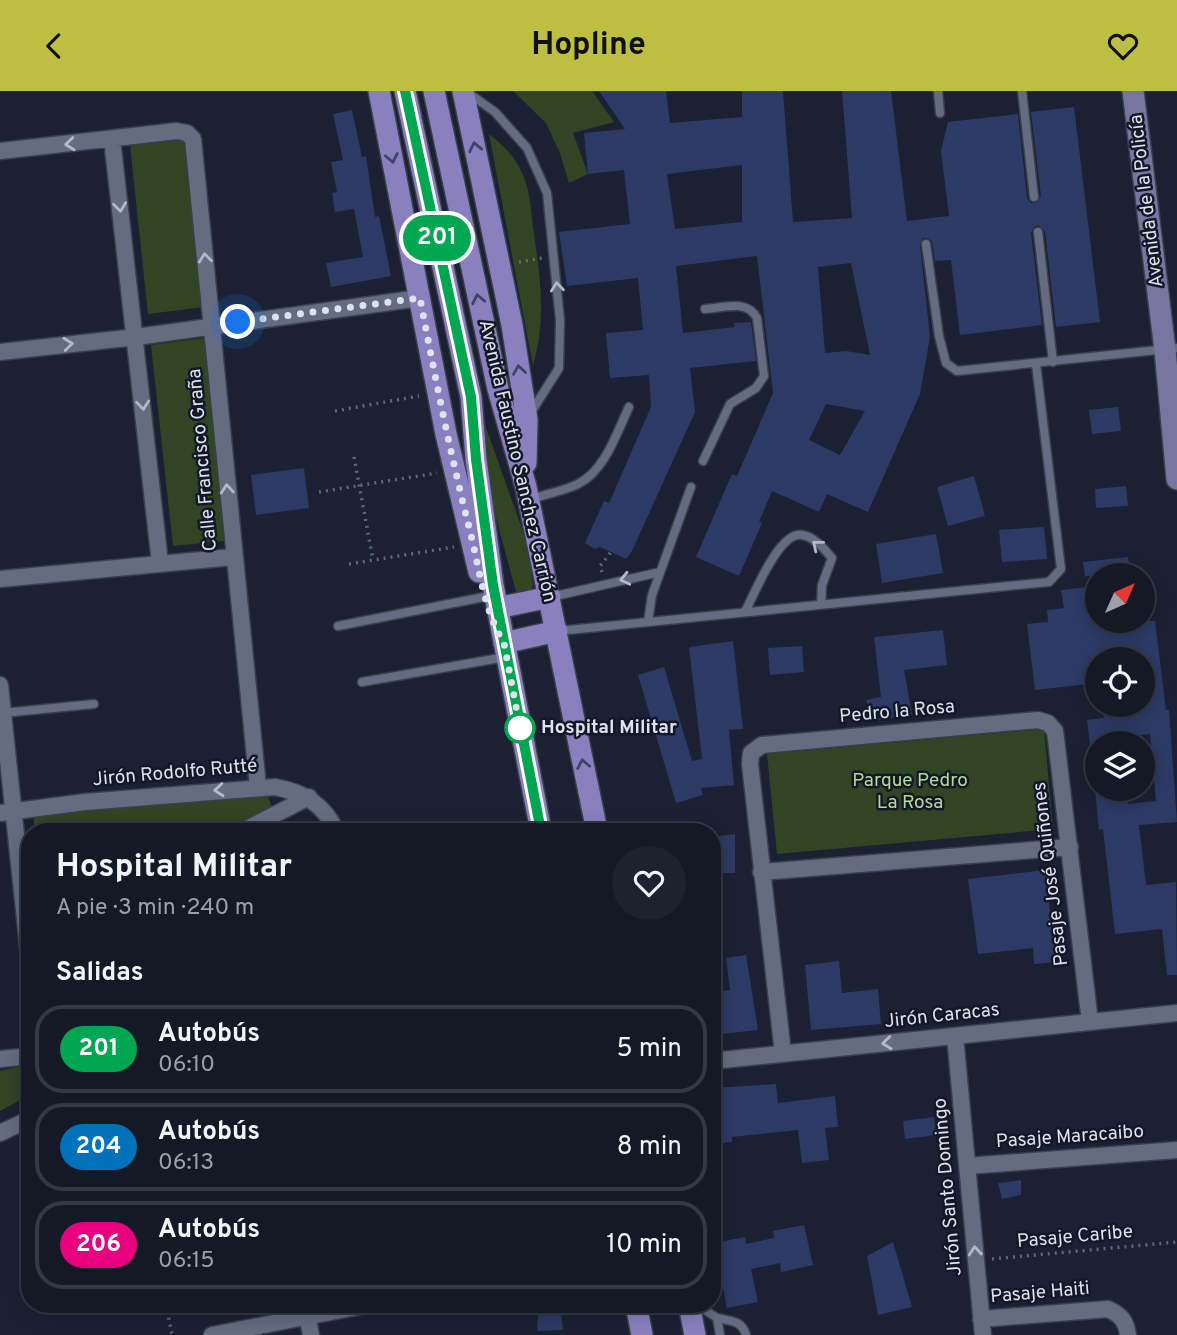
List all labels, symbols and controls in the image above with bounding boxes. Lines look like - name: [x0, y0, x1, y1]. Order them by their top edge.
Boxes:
- text: Hopline: [531, 26, 646, 66]
- icon: back: [35, 27, 73, 65]
- icon: heart: [1104, 27, 1142, 65]
- street label: Avenida de la Policía: [1124, 113, 1170, 289]
- one-way arrow: [64, 136, 76, 151]
- one-way arrow: [468, 141, 483, 153]
- one-way arrow: [384, 152, 399, 164]
- one-way arrow: [113, 201, 128, 213]
- line badge: 201: [397, 215, 477, 261]
- text: 201: [417, 223, 457, 253]
- one-way arrow: [198, 252, 213, 263]
- one-way arrow: [550, 281, 565, 292]
- one-way arrow: [472, 293, 487, 305]
- your location: [220, 304, 255, 339]
- street label: Avenida Faustino Sanchez Carrión: [473, 317, 561, 605]
- one-way arrow: [62, 337, 74, 352]
- one-way arrow: [512, 364, 527, 376]
- street label: Calle Francisco Graña: [183, 368, 223, 552]
- one-way arrow: [135, 400, 150, 411]
- one-way arrow: [220, 483, 235, 494]
- one-way arrow: [813, 541, 825, 554]
- north arrow: [1085, 563, 1155, 633]
- map controls: [1085, 563, 1155, 801]
- one-way arrow: [619, 571, 631, 586]
- button: locate: [1085, 647, 1155, 717]
- street label: Pedro la Rosa: [838, 695, 956, 729]
- marker: Hospital Militar: [505, 713, 535, 743]
- place label: Hospital Militar: [541, 716, 677, 740]
- button: layers: [1085, 731, 1155, 801]
- street label: Jirón Rodolfo Rutté: [92, 754, 258, 792]
- one-way arrow: [577, 758, 592, 770]
- park label: Parque Pedro La Rosa: [852, 769, 968, 815]
- street label: Pasaje José Quiñones: [1028, 781, 1074, 967]
- one-way arrow: [213, 782, 224, 797]
- button: heart: [612, 846, 686, 920]
- text: Hospital Militar: [56, 847, 292, 889]
- text: A pie · 3 min · 240 m: [56, 894, 254, 923]
- text: Salidas: [56, 957, 144, 990]
- street label: Jirón Caracas: [883, 998, 1001, 1034]
- text: Autobús: [158, 1018, 260, 1051]
- text: 5 min: [616, 1033, 682, 1066]
- text: 201: [78, 1034, 119, 1064]
- one-way arrow: [881, 1035, 892, 1050]
- text: 06:10: [158, 1051, 215, 1080]
- street label: Jirón Santo Domingo: [928, 1097, 968, 1277]
- text: Autobús: [158, 1116, 260, 1149]
- street label: Pasaje Maracaibo: [995, 1120, 1145, 1154]
- text: 8 min: [617, 1131, 682, 1164]
- text: 204: [76, 1132, 121, 1162]
- text: 06:13: [158, 1149, 214, 1178]
- text: Autobús: [158, 1214, 260, 1247]
- street label: Pasaje Caribe: [1016, 1220, 1134, 1254]
- text: 10 min: [606, 1229, 682, 1262]
- text: 206: [76, 1230, 121, 1260]
- one-way arrow: [968, 1245, 983, 1256]
- text: 06:15: [158, 1247, 215, 1276]
- street label: Pasaje Haiti: [989, 1277, 1091, 1309]

